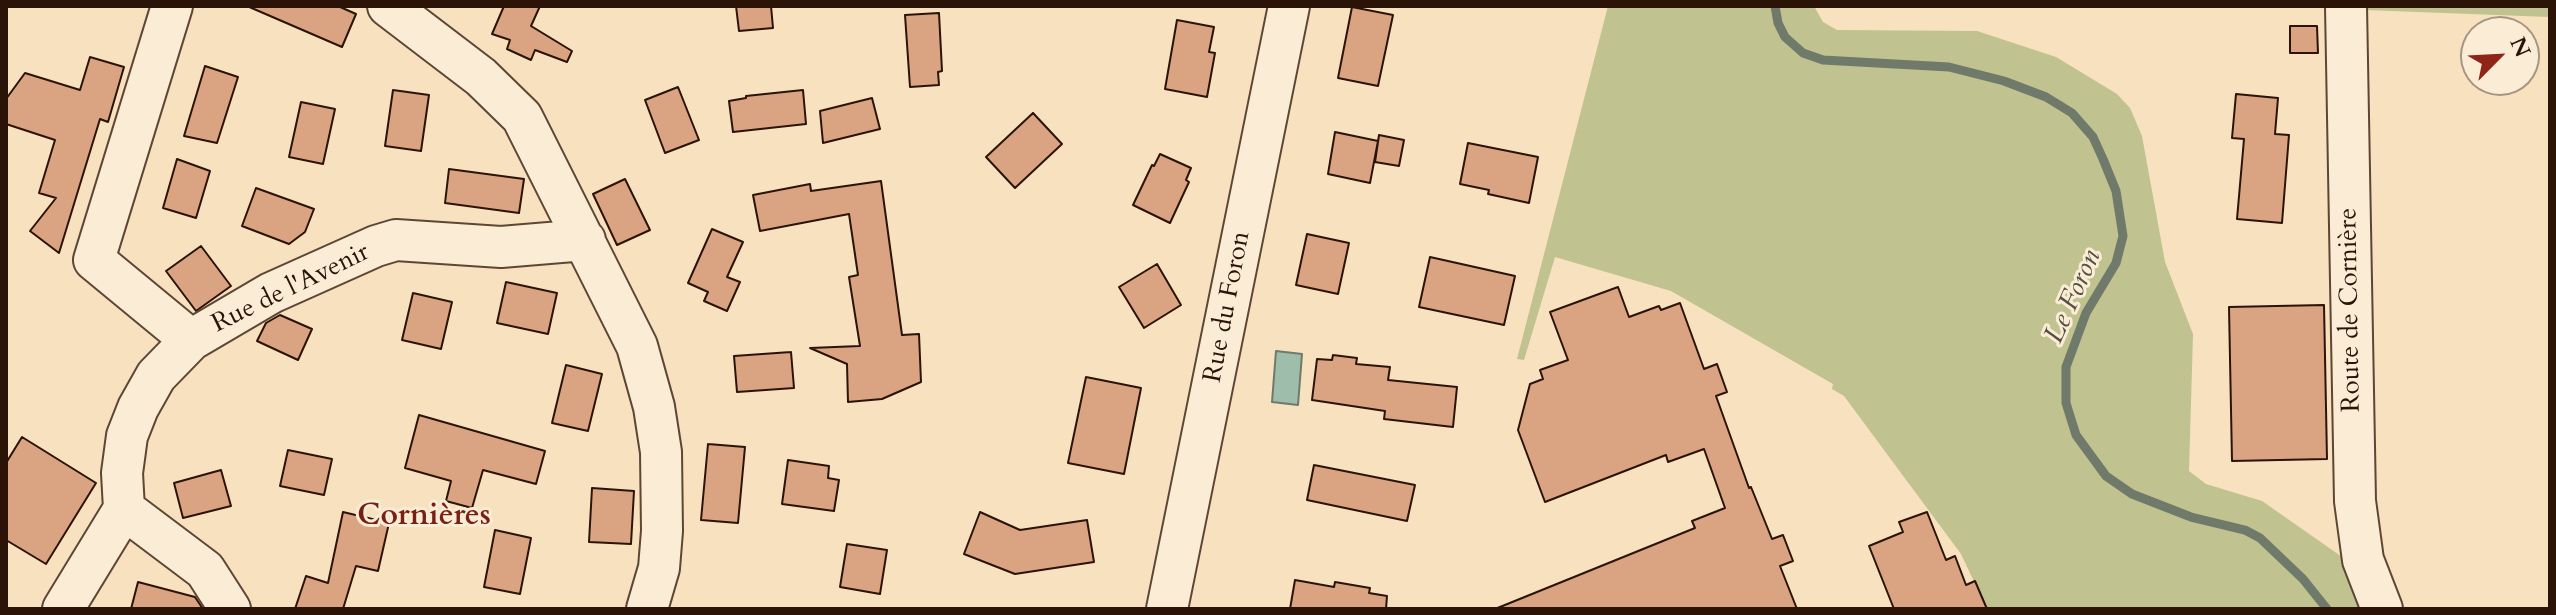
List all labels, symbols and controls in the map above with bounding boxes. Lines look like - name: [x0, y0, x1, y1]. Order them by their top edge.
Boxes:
- north arrow: [2460, 16, 2540, 96]
- text: N: [2503, 32, 2538, 62]
- street label: Route de Cornière: [2334, 207, 2368, 413]
- street label: Rue du Foron: [1198, 229, 1258, 385]
- street label: Rue de l'Avenir: [207, 237, 375, 341]
- water label: Le Foron: [2039, 245, 2109, 349]
- district label: Cornières: [357, 499, 491, 535]

